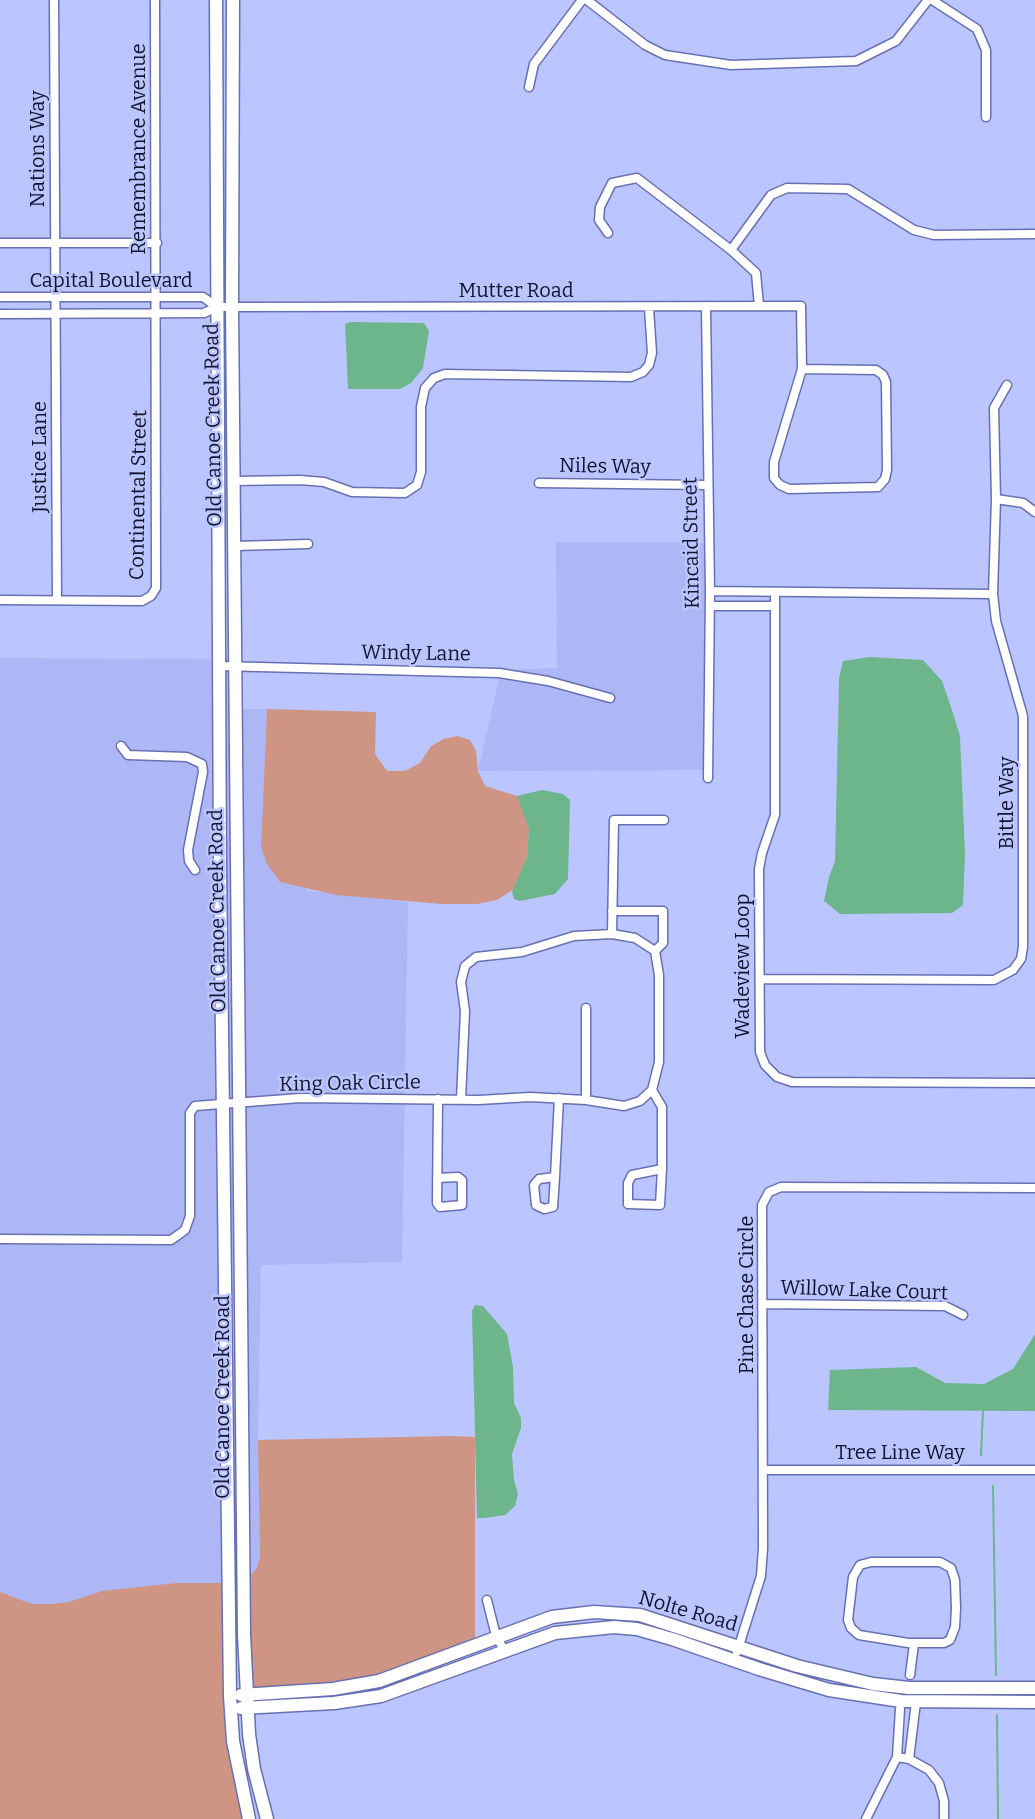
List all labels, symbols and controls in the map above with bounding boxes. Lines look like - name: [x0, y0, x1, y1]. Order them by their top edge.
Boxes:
- street label: Remembrance Avenue: [127, 43, 151, 255]
- street label: Nations Way: [26, 90, 50, 208]
- street label: Capital Boulevard: [29, 269, 193, 293]
- street label: Mutter Road: [458, 279, 574, 303]
- street label: Old Canoe Creek Road: [200, 323, 228, 527]
- street label: Justice Lane: [28, 401, 52, 513]
- street label: Continental Street: [126, 410, 152, 580]
- street label: Niles Way: [559, 454, 651, 480]
- street label: Kincaid Street: [679, 477, 705, 609]
- street label: Windy Lane: [361, 641, 471, 667]
- street label: Bittle Way: [995, 756, 1019, 850]
- street label: Old Canoe Creek Road: [204, 809, 232, 1013]
- street label: Wadeview Loop: [731, 894, 755, 1038]
- street label: King Oak Circle: [279, 1071, 421, 1097]
- street label: Pine Chase Circle: [735, 1216, 759, 1374]
- street label: Willow Lake Court: [780, 1276, 948, 1306]
- street label: Old Canoe Creek Road: [211, 1295, 235, 1499]
- street label: Tree Line Way: [835, 1441, 965, 1465]
- street label: Nolte Road: [636, 1586, 740, 1638]

